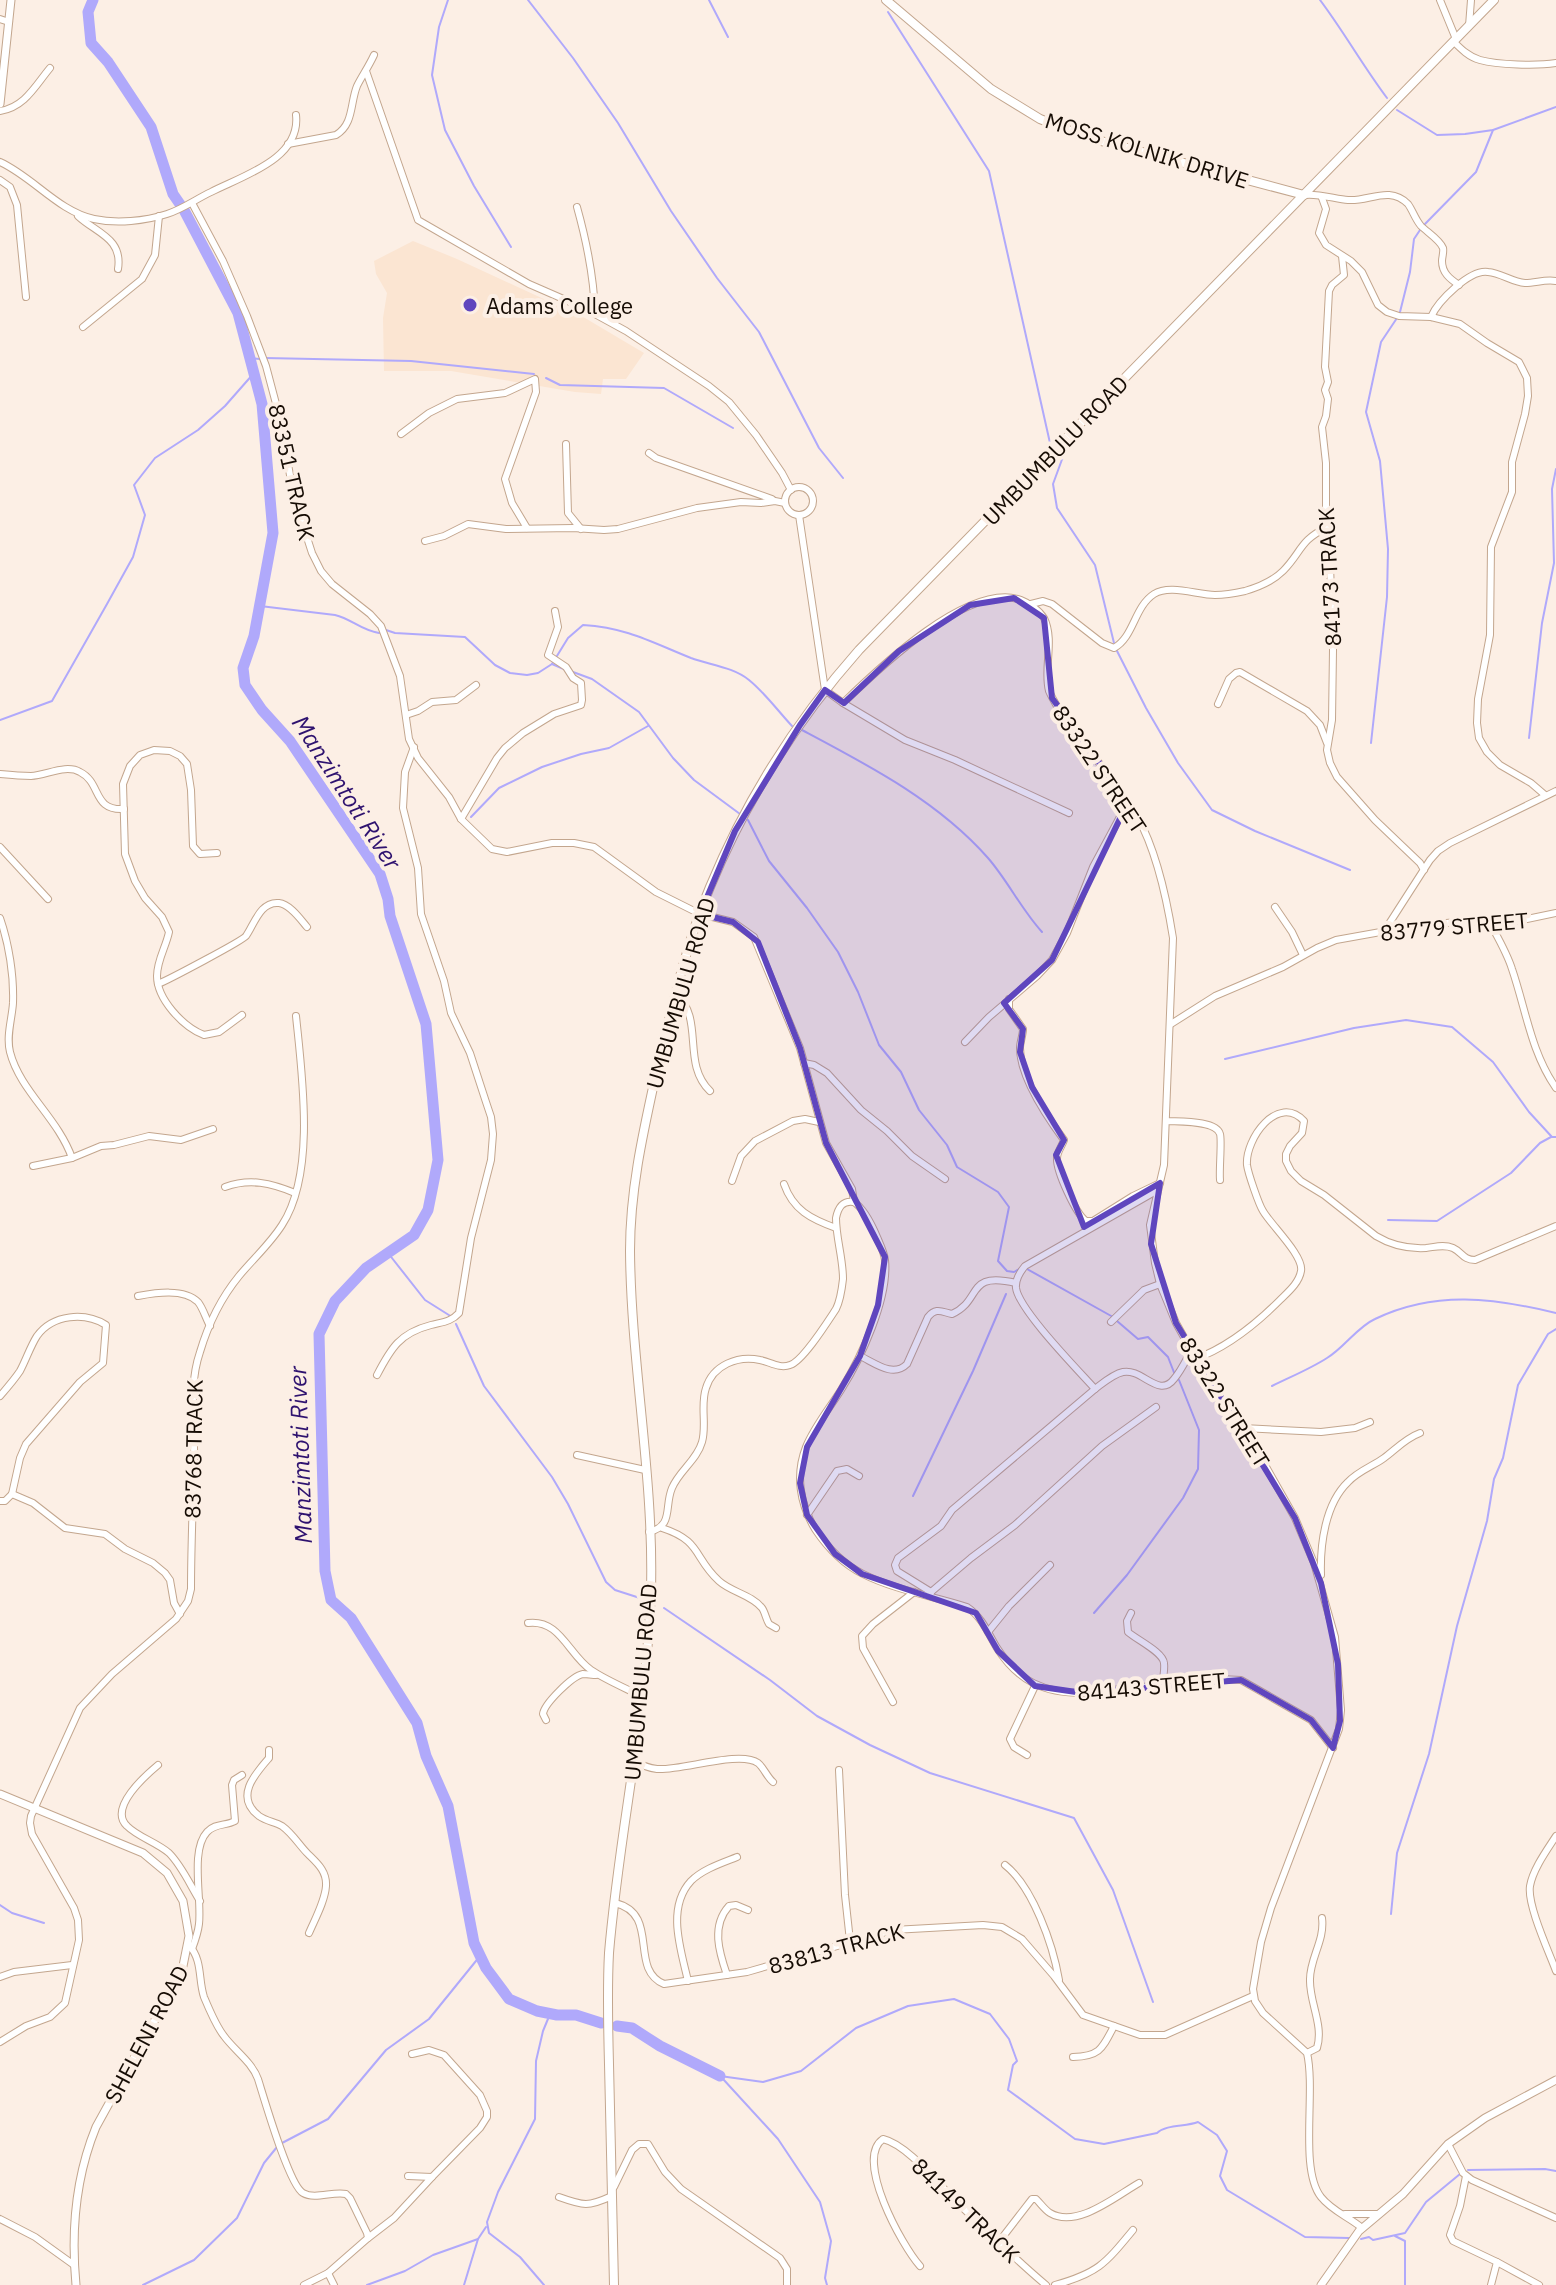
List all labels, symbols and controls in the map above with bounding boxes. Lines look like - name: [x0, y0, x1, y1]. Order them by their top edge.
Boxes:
- street label: MOSS KOLNIK DRIVE: [1042, 105, 1252, 195]
- place label: Adams College: [486, 291, 633, 320]
- marker: Adams College: [461, 296, 479, 314]
- street label: UMBUMBULU ROAD: [976, 369, 1134, 531]
- street label: 83351 TRACK: [262, 401, 322, 543]
- street label: 84173 TRACK: [1311, 507, 1347, 647]
- street label: 83322 STREET: [1046, 699, 1154, 839]
- water label: Manzimtoti River: [285, 709, 410, 876]
- street label: UMBUMBULU ROAD: [639, 894, 721, 1092]
- street label: 83779 STREET: [1379, 905, 1530, 947]
- street label: 83322 STREET: [1173, 1331, 1277, 1473]
- water label: Manzimtoti River: [281, 1364, 319, 1544]
- street label: 83768 TRACK: [177, 1379, 209, 1519]
- street label: UMBUMBULU ROAD: [617, 1582, 663, 1782]
- street label: 84143 STREET: [1076, 1665, 1227, 1707]
- street label: 83813 TRACK: [765, 1916, 907, 1980]
- street label: SHELENI ROAD: [97, 1960, 195, 2108]
- street label: 84149 TRACK: [906, 2151, 1026, 2269]

